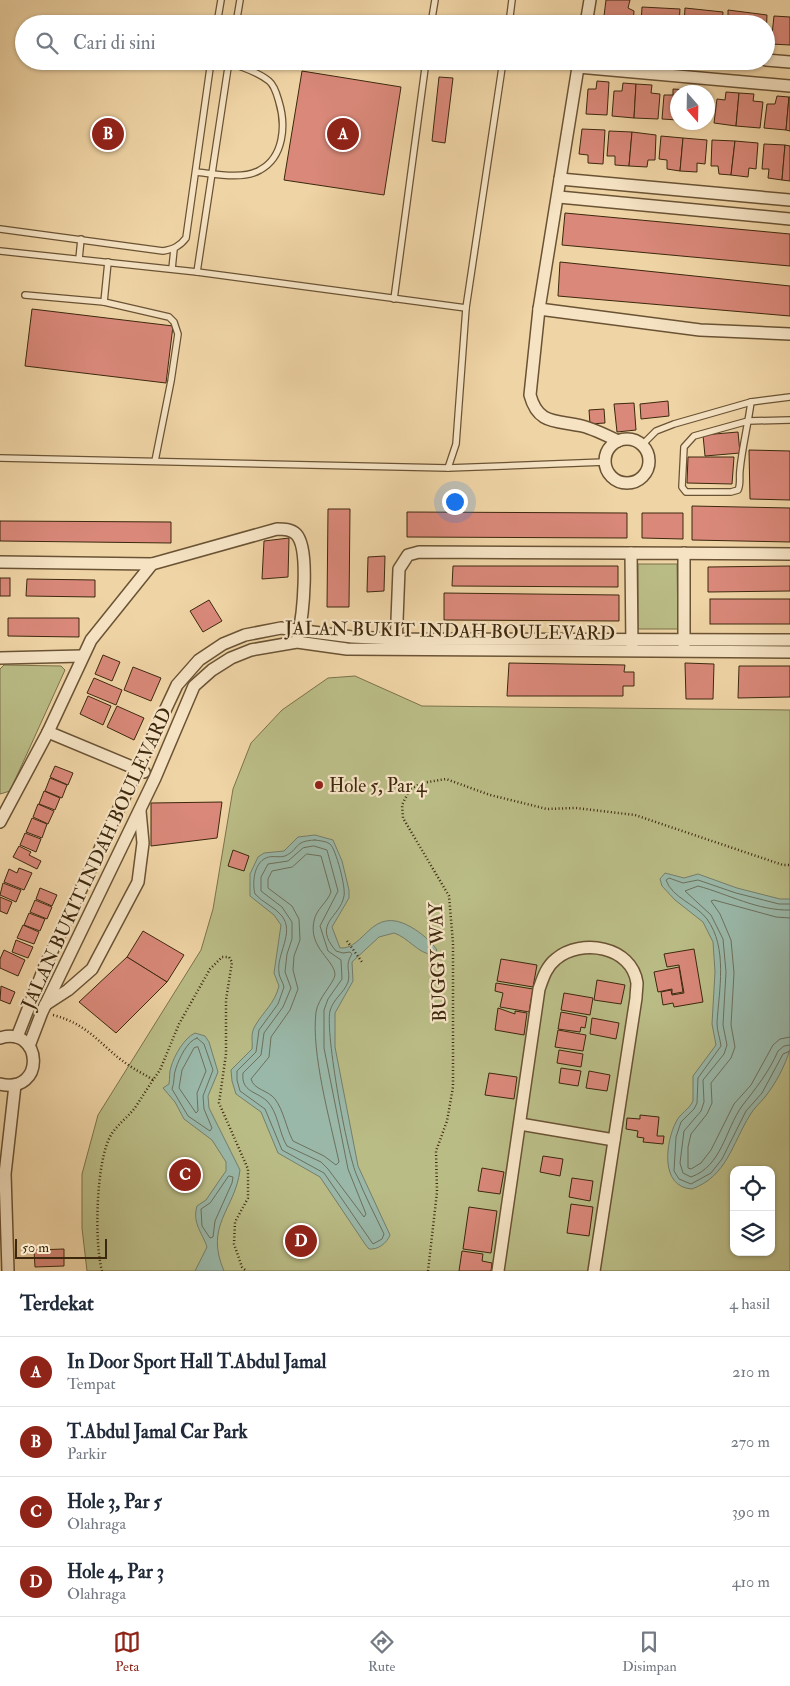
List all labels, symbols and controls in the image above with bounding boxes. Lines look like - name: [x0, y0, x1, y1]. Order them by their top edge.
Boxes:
- search box: [15, 15, 775, 70]
- icon: search: [33, 29, 61, 57]
- text: Cari di sini: [73, 31, 156, 55]
- north arrow: [670, 85, 715, 130]
- pin: B: [92, 115, 124, 153]
- pin: A: [327, 115, 359, 153]
- your location: [442, 489, 468, 515]
- street label: JALAN BUKIT INDAH BOULEVARD: [284, 616, 615, 646]
- street label: JALAN BUKIT INDAH BOULEVARD: [16, 704, 178, 1014]
- place label: Hole 5, Par 4: [329, 774, 427, 798]
- marker: Hole 5, Par 4: [313, 779, 325, 791]
- street label: BUGGY WAY: [424, 901, 452, 1022]
- pin: C: [169, 1156, 201, 1194]
- map controls: [730, 1166, 775, 1256]
- button: locate: [730, 1166, 775, 1211]
- button: layers: [730, 1211, 775, 1256]
- pin: D: [285, 1222, 317, 1260]
- scale bar: [15, 1236, 108, 1259]
- text: 50 m: [22, 1239, 49, 1256]
- text: Terdekat: [20, 1290, 94, 1317]
- text: 4 hasil: [729, 1294, 770, 1314]
- text: In Door Sport Hall T.Abdul Jamal: [67, 1350, 326, 1374]
- text: A: [31, 1362, 41, 1382]
- text: 210 m: [732, 1362, 770, 1382]
- text: Tempat: [67, 1374, 116, 1394]
- text: T.Abdul Jamal Car Park: [67, 1420, 248, 1444]
- text: B: [31, 1432, 41, 1452]
- text: 270 m: [731, 1432, 770, 1452]
- text: Parkir: [67, 1444, 106, 1464]
- text: Hole 3, Par 5: [67, 1490, 162, 1514]
- text: C: [30, 1502, 42, 1522]
- text: 390 m: [732, 1502, 770, 1522]
- text: Olahraga: [67, 1514, 126, 1534]
- text: Hole 4, Par 3: [67, 1560, 164, 1584]
- text: D: [29, 1572, 43, 1592]
- text: 410 m: [732, 1572, 770, 1592]
- text: Olahraga: [67, 1584, 126, 1604]
- tab: Peta: [113, 1628, 141, 1675]
- tab: Rute: [368, 1628, 396, 1675]
- tab: Disimpan: [622, 1628, 677, 1675]

